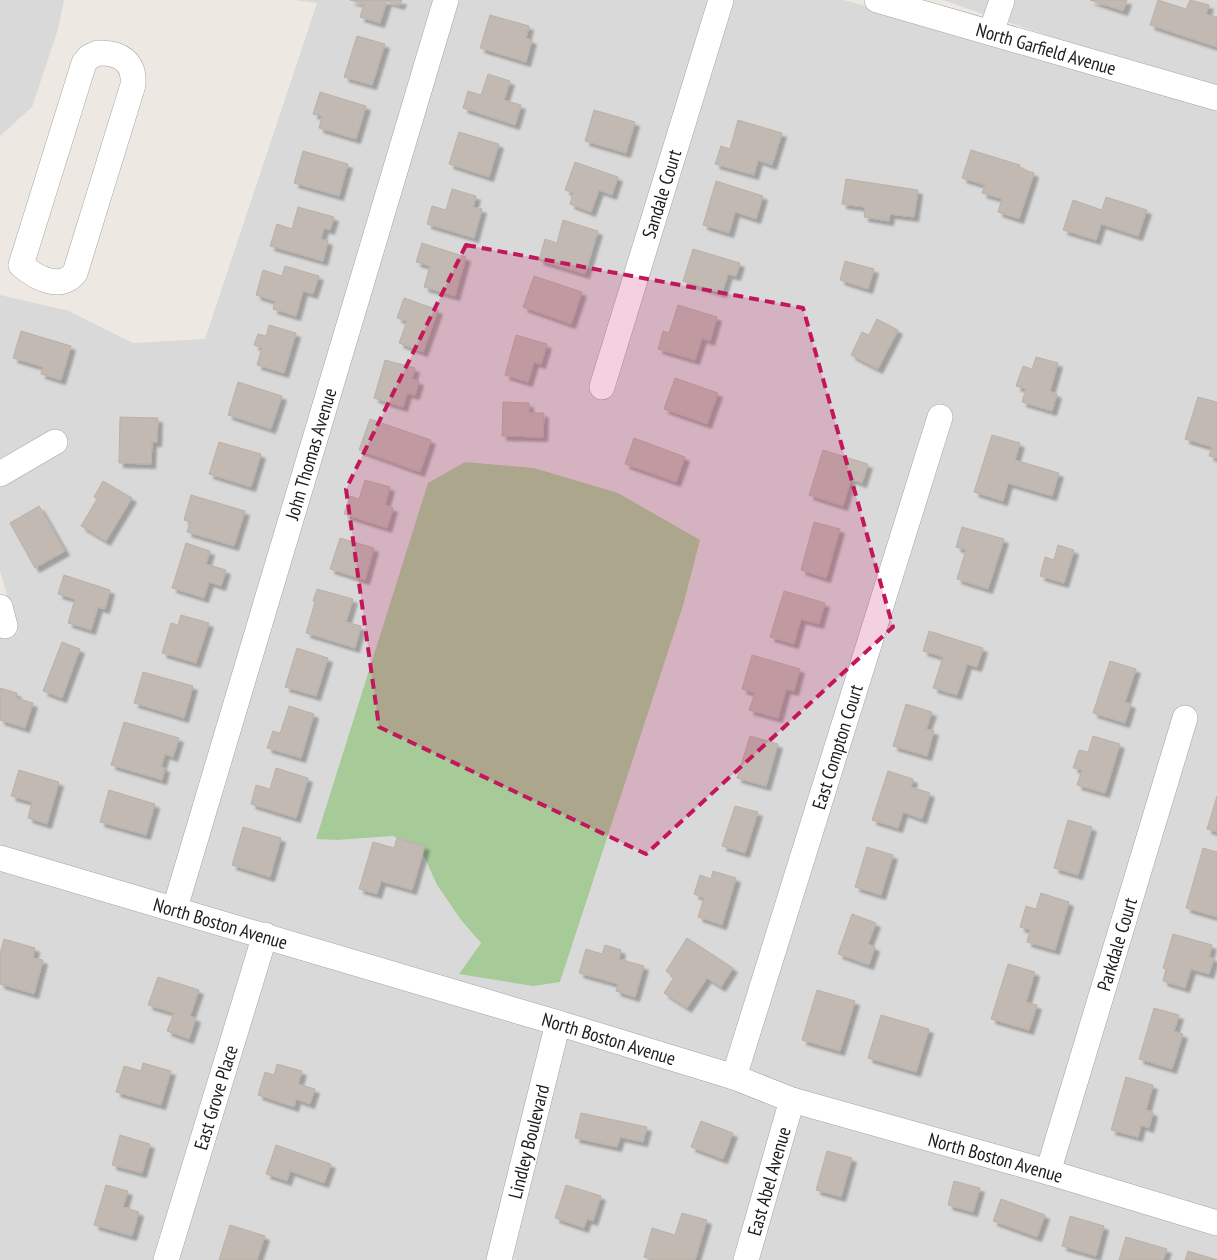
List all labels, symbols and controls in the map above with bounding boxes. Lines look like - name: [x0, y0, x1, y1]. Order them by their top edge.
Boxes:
- street label: North Garfield Avenue: [973, 17, 1119, 80]
- street label: Sandale Court: [636, 146, 687, 241]
- street label: John Thomas Avenue: [279, 385, 342, 523]
- street label: East Compton Court: [806, 680, 868, 812]
- street label: North Boston Avenue: [151, 892, 291, 954]
- street label: Parkdale Court: [1091, 894, 1142, 994]
- street label: North Boston Avenue: [539, 1007, 679, 1070]
- street label: East Grove Place: [188, 1042, 243, 1153]
- street label: Lindley Boulevard: [503, 1082, 554, 1201]
- street label: East Abel Avenue: [742, 1124, 796, 1238]
- street label: North Boston Avenue: [926, 1127, 1066, 1188]

